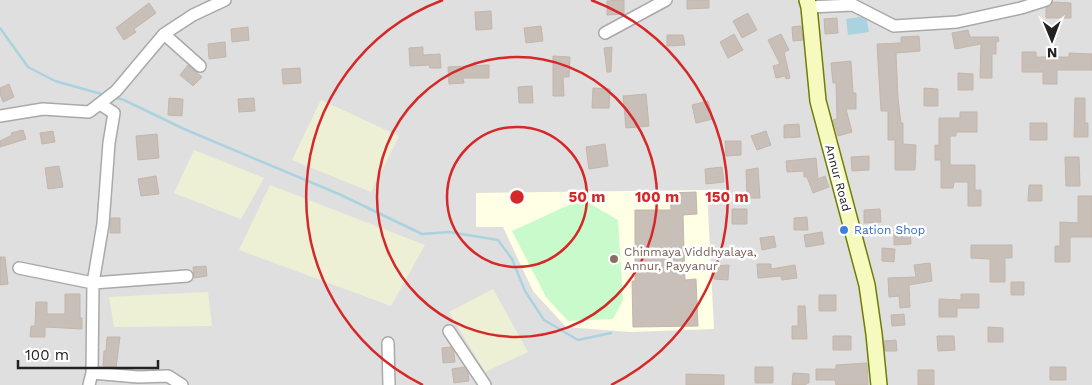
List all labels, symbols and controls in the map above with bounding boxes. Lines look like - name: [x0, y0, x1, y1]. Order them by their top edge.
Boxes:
- north arrow: [1027, 15, 1077, 65]
- text: N: [1047, 45, 1058, 61]
- street label: Annur Road: [822, 143, 854, 213]
- centre of rings: [508, 188, 526, 206]
- text: 50 m: [569, 188, 605, 206]
- text: 100 m: [635, 188, 679, 206]
- text: 150 m: [705, 188, 749, 206]
- place label: Ration Shop: [854, 223, 925, 237]
- marker: Ration Shop: [838, 224, 850, 236]
- place label: Chinmaya Viddhyalaya, Annur, Payyanur: [624, 245, 757, 273]
- marker: Chinmaya Viddhyalaya, Annur, Payyanur: [608, 253, 620, 265]
- scale bar: [18, 338, 158, 370]
- text: 100 m: [25, 346, 69, 364]

